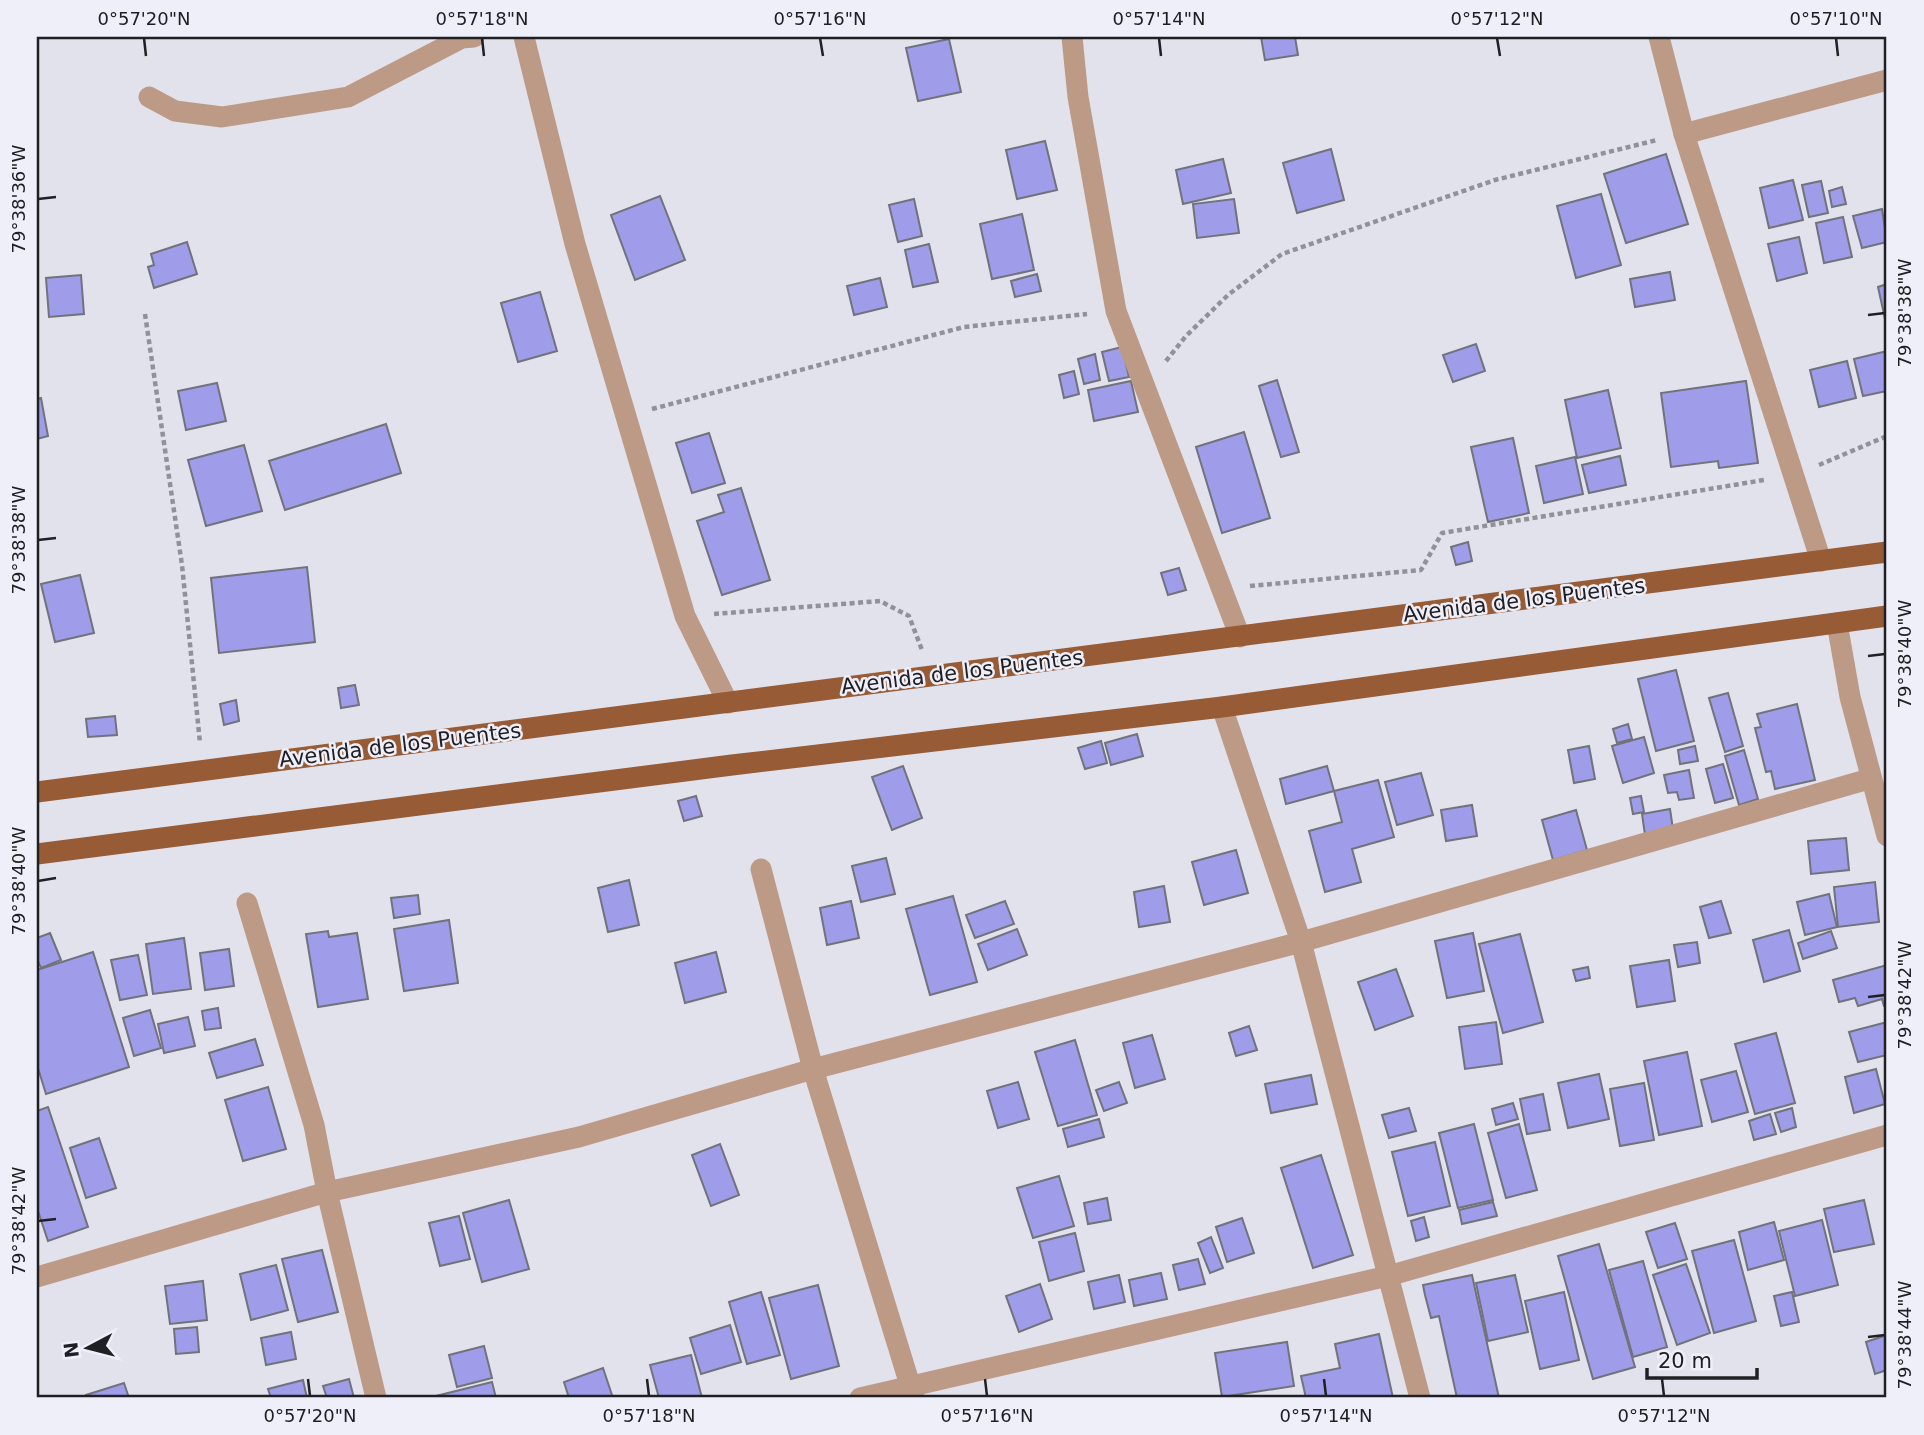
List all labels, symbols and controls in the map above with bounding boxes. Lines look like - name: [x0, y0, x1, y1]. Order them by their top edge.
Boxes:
- text: 0°57'20"N: [98, 8, 190, 29]
- text: 0°57'18"N: [436, 8, 528, 29]
- text: 0°57'16"N: [774, 8, 866, 29]
- text: 0°57'14"N: [1113, 8, 1205, 29]
- text: 0°57'12"N: [1451, 8, 1543, 29]
- text: 0°57'10"N: [1790, 8, 1882, 29]
- text: 79°38'36"W: [8, 144, 29, 253]
- text: 79°38'38"W: [1894, 258, 1915, 367]
- text: 79°38'38"W: [8, 485, 29, 594]
- street label: Avenida de los Puentes: [1402, 573, 1646, 627]
- text: 79°38'40"W: [1894, 599, 1915, 708]
- street label: Avenida de los Puentes: [840, 645, 1084, 699]
- street label: Avenida de los Puentes: [278, 718, 522, 772]
- text: 79°38'40"W: [8, 826, 29, 935]
- text: 79°38'42"W: [1894, 940, 1915, 1049]
- text: 79°38'42"W: [8, 1166, 29, 1275]
- text: 79°38'44"W: [1894, 1280, 1915, 1389]
- north arrow: [52, 1312, 122, 1382]
- scale bar: [1647, 1337, 1758, 1381]
- text: N: [59, 1341, 83, 1359]
- text: 20 m: [1658, 1349, 1712, 1373]
- text: 0°57'20"N: [264, 1405, 356, 1426]
- text: 0°57'18"N: [603, 1405, 695, 1426]
- text: 0°57'16"N: [941, 1405, 1033, 1426]
- text: 0°57'14"N: [1280, 1405, 1372, 1426]
- text: 0°57'12"N: [1618, 1405, 1710, 1426]

